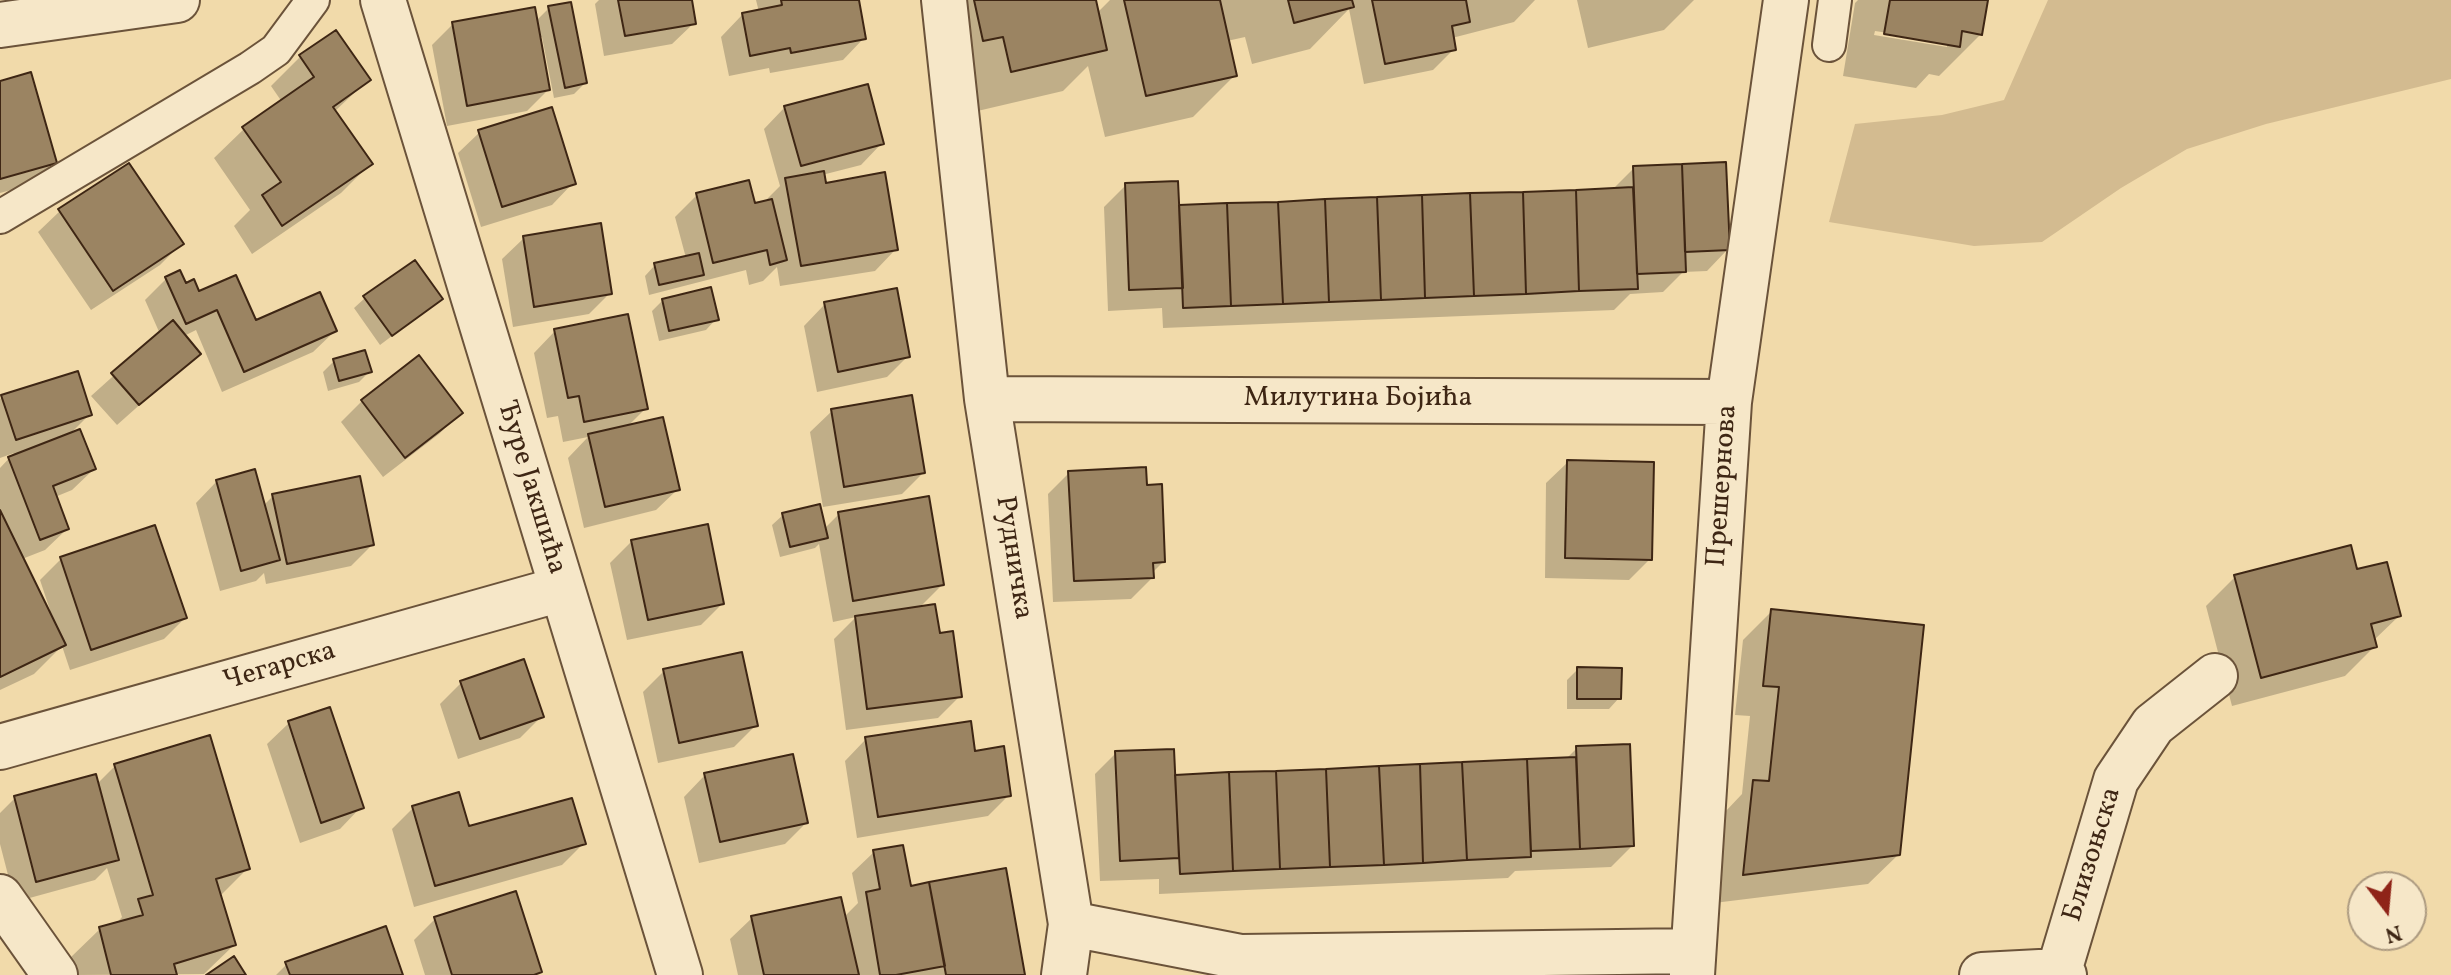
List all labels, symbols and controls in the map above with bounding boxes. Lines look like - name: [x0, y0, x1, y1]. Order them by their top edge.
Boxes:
- street label: Милутина Бојића: [1244, 383, 1472, 417]
- street label: Ђуре Јакшића: [488, 397, 572, 579]
- street label: Прешернова: [1702, 404, 1746, 568]
- street label: Рудничка: [986, 494, 1038, 622]
- street label: Чегарска: [220, 636, 340, 700]
- street label: Близоњска: [2058, 784, 2130, 926]
- north arrow: [2347, 871, 2427, 951]
- text: N: [2381, 916, 2405, 950]

